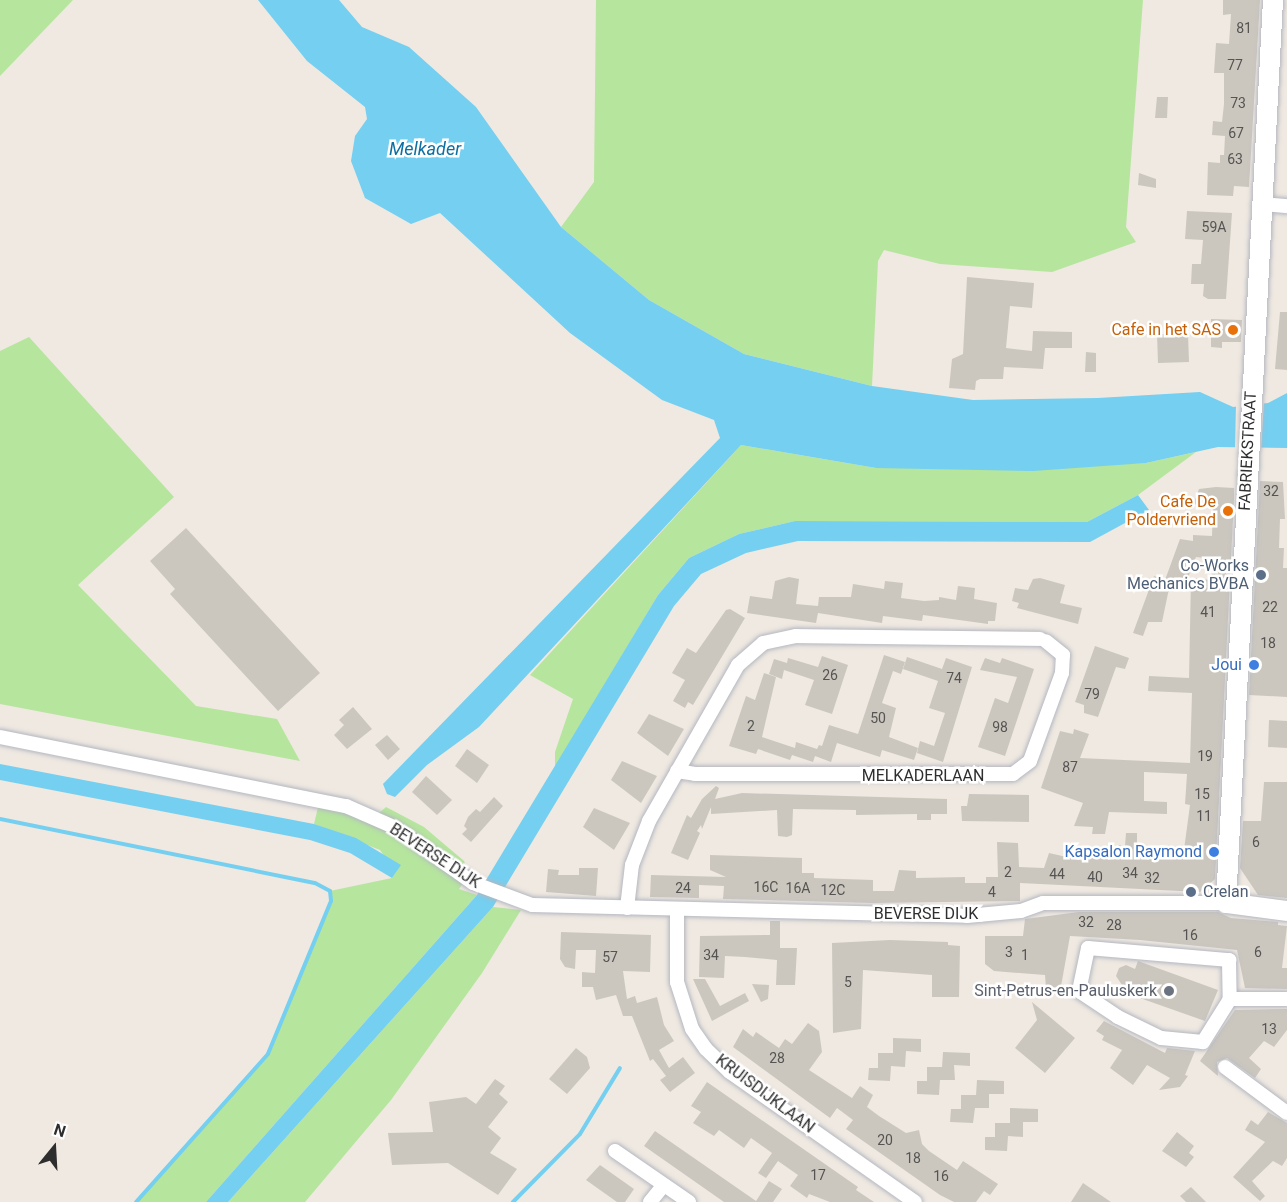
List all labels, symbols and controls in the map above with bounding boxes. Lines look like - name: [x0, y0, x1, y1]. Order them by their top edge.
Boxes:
- house number: 81: [1236, 20, 1252, 36]
- house number: 77: [1227, 57, 1243, 73]
- house number: 73: [1230, 95, 1246, 111]
- house number: 67: [1228, 125, 1244, 141]
- water label: Melkader: [389, 138, 461, 160]
- house number: 63: [1227, 151, 1243, 167]
- house number: 59A: [1202, 219, 1226, 235]
- place label: Cafe in het SAS: [1111, 320, 1221, 340]
- marker: Cafe in het SAS: [1226, 323, 1240, 337]
- street label: FABRIEKSTRAAT: [1235, 391, 1261, 511]
- house number: 32: [1263, 483, 1279, 499]
- place label: Cafe De Poldervriend: [1127, 492, 1216, 530]
- marker: Cafe De Poldervriend: [1221, 504, 1235, 518]
- place label: Co-Works Mechanics BVBA: [1127, 556, 1249, 594]
- marker: Co-Works Mechanics BVBA: [1254, 568, 1268, 582]
- house number: 22: [1262, 599, 1278, 615]
- house number: 41: [1200, 604, 1216, 620]
- house number: 18: [1260, 635, 1276, 651]
- place label: Joui: [1211, 655, 1242, 675]
- marker: Joui: [1247, 658, 1261, 672]
- house number: 26: [822, 667, 838, 683]
- house number: 74: [946, 670, 962, 686]
- house number: 79: [1084, 686, 1100, 702]
- house number: 50: [870, 710, 886, 726]
- house number: 2: [747, 718, 755, 734]
- house number: 98: [992, 719, 1008, 735]
- house number: 19: [1197, 748, 1213, 764]
- house number: 87: [1062, 759, 1078, 775]
- street label: MELKADERLAAN: [862, 766, 984, 786]
- house number: 15: [1194, 786, 1210, 802]
- house number: 11: [1196, 808, 1212, 824]
- street label: BEVERSE DIJK: [386, 819, 484, 893]
- house number: 6: [1252, 834, 1260, 850]
- place label: Kapsalon Raymond: [1064, 842, 1202, 862]
- marker: Kapsalon Raymond: [1207, 845, 1221, 859]
- house number: 2: [1004, 864, 1012, 880]
- house number: 34: [1122, 865, 1138, 881]
- house number: 44: [1049, 866, 1065, 882]
- house number: 40: [1087, 869, 1103, 885]
- house number: 32: [1144, 870, 1160, 886]
- house number: 16C: [754, 879, 778, 895]
- house number: 24: [675, 880, 691, 896]
- house number: 16A: [786, 880, 810, 896]
- house number: 12C: [821, 882, 845, 898]
- place label: Crelan: [1203, 882, 1249, 902]
- house number: 4: [988, 884, 996, 900]
- marker: Crelan: [1184, 885, 1198, 899]
- street label: BEVERSE DIJK: [874, 904, 978, 924]
- house number: 32: [1078, 914, 1094, 930]
- house number: 28: [1106, 917, 1122, 933]
- house number: 16: [1182, 927, 1198, 943]
- house number: 3: [1005, 944, 1013, 960]
- house number: 6: [1254, 944, 1262, 960]
- house number: 34: [703, 947, 719, 963]
- house number: 1: [1021, 947, 1029, 963]
- house number: 57: [602, 949, 618, 965]
- house number: 5: [844, 974, 852, 990]
- place label: Sint-Petrus-en-Pauluskerk: [974, 981, 1157, 1001]
- marker: Sint-Petrus-en-Pauluskerk: [1162, 984, 1176, 998]
- house number: 13: [1261, 1021, 1277, 1037]
- house number: 28: [769, 1050, 785, 1066]
- street label: KRUISDIJKLAAN: [712, 1051, 818, 1137]
- north arrow: [24, 1118, 84, 1178]
- text: N: [51, 1120, 68, 1141]
- house number: 20: [877, 1132, 893, 1148]
- house number: 18: [905, 1150, 921, 1166]
- house number: 17: [810, 1167, 826, 1183]
- house number: 16: [933, 1168, 949, 1184]

